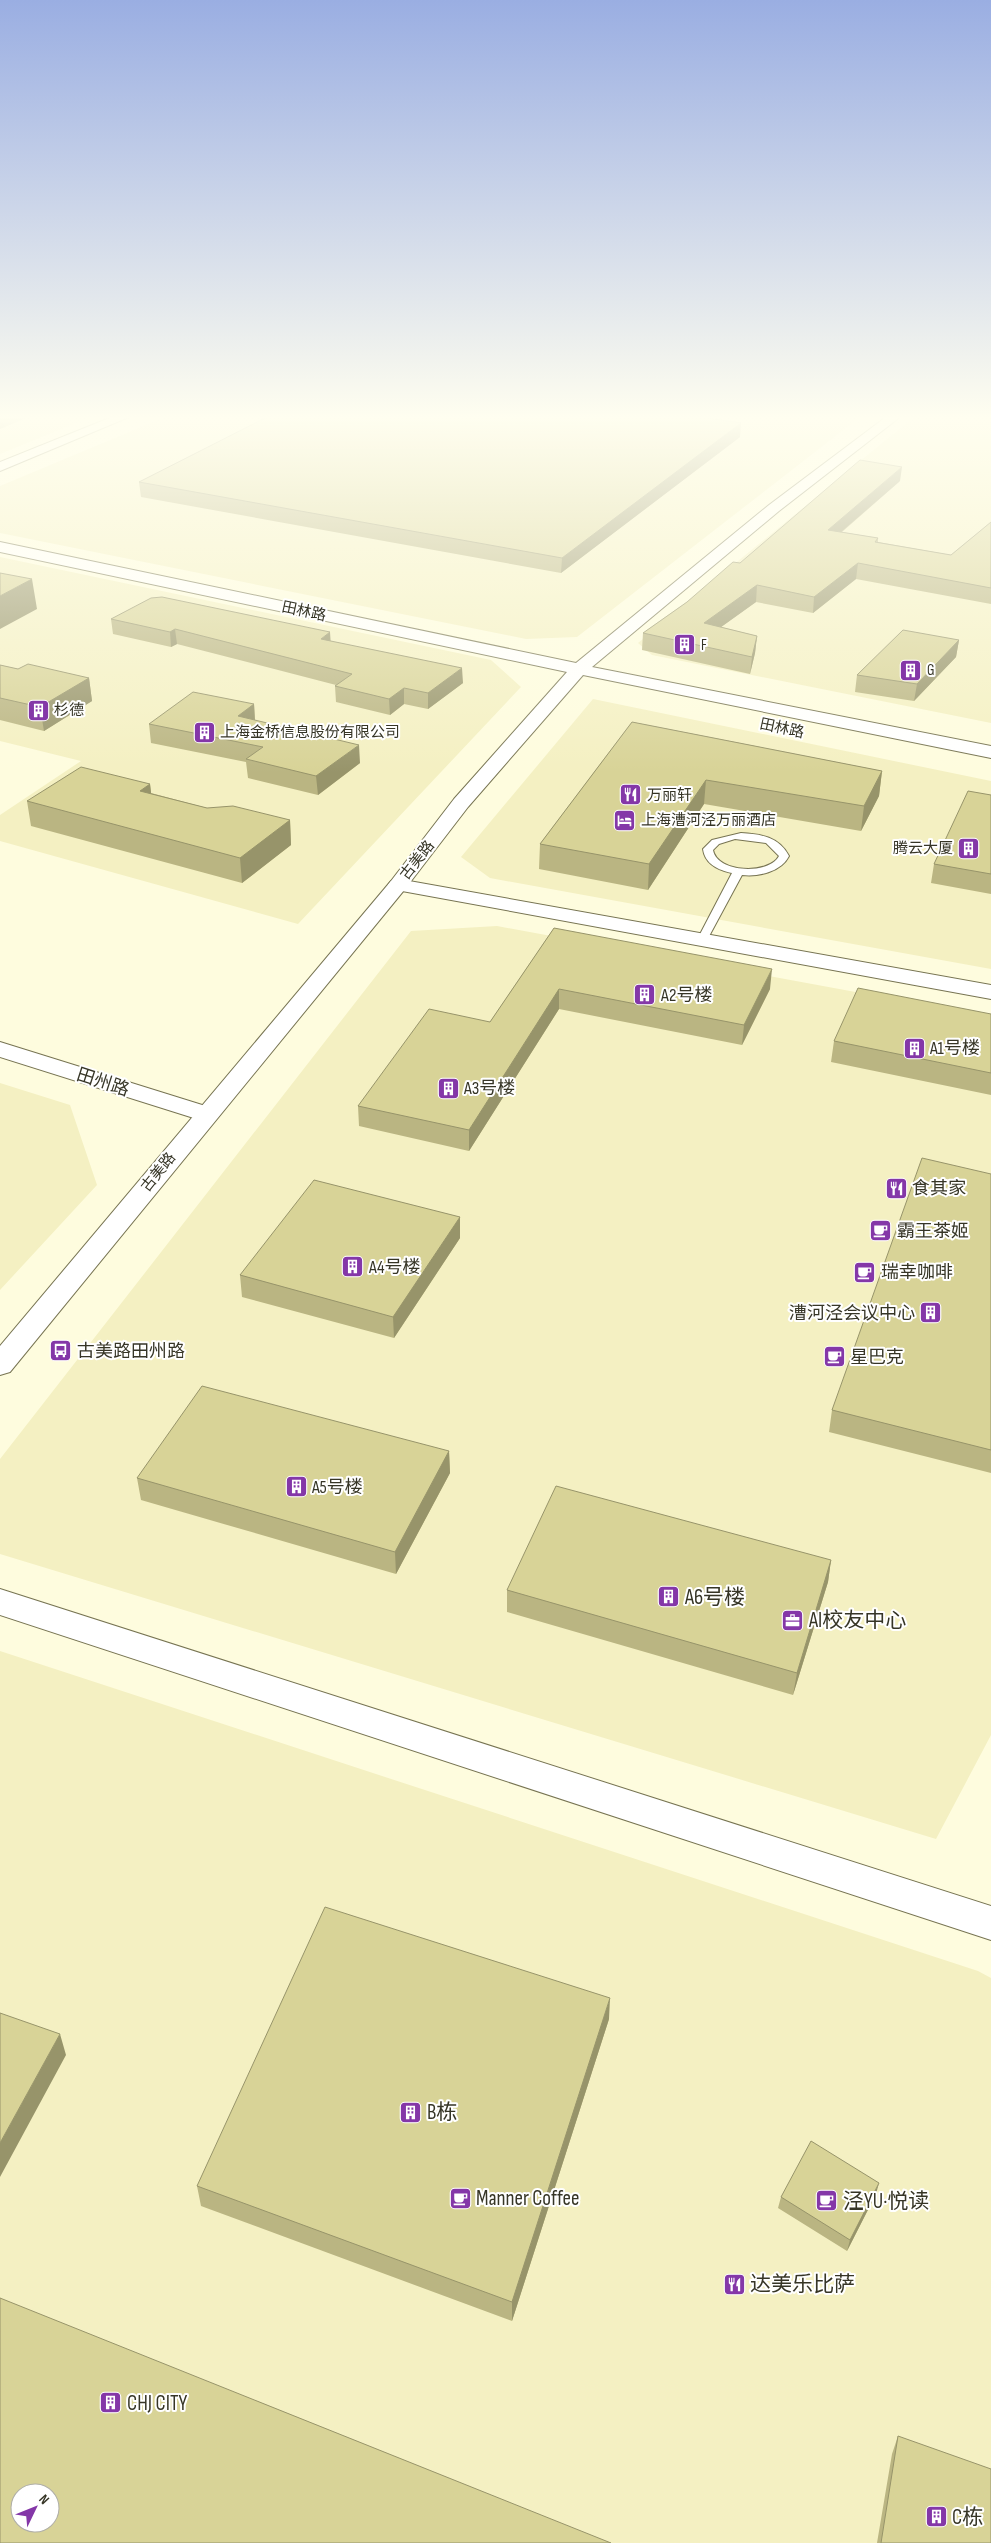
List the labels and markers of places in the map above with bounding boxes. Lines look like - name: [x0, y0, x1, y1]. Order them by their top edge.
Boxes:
- building icon: F: [673, 633, 697, 657]
- place label: F: [701, 636, 707, 655]
- building icon: G: [899, 658, 923, 682]
- place label: G: [927, 661, 935, 680]
- building icon: 杉德: [26, 698, 50, 722]
- place label: 杉德: [54, 701, 84, 720]
- building icon: 上海金桥信息股份有限公司: [192, 720, 216, 744]
- place label: 上海金桥信息股份有限公司: [220, 723, 400, 742]
- restaurant icon: 万丽轩: [619, 783, 643, 807]
- place label: 万丽轩: [647, 786, 692, 805]
- hotel icon: 上海漕河泾万丽酒店: [613, 808, 637, 832]
- place label: 上海漕河泾万丽酒店: [641, 811, 776, 830]
- building icon: 腾云大厦: [957, 836, 981, 860]
- place label: 腾云大厦: [893, 839, 953, 858]
- building icon: A2号楼: [633, 983, 657, 1007]
- place label: A2号楼: [660, 985, 712, 1006]
- building icon: A1号楼: [902, 1036, 926, 1060]
- place label: A1号楼: [929, 1038, 980, 1059]
- building icon: A3号楼: [436, 1076, 460, 1100]
- place label: A3号楼: [463, 1078, 515, 1099]
- restaurant icon: 食其家: [884, 1176, 908, 1200]
- place label: 食其家: [912, 1178, 966, 1199]
- cafe icon: 霸王茶姬: [869, 1219, 893, 1243]
- place label: 霸王茶姬: [897, 1221, 969, 1242]
- building icon: A4号楼: [341, 1255, 365, 1279]
- place label: A4号楼: [368, 1257, 420, 1278]
- cafe icon: 瑞幸咖啡: [853, 1260, 877, 1284]
- place label: 瑞幸咖啡: [881, 1262, 953, 1283]
- building icon: 漕河泾会议中心: [919, 1301, 943, 1325]
- place label: 漕河泾会议中心: [789, 1303, 915, 1324]
- bus stop icon: 古美路田州路: [49, 1339, 73, 1363]
- place label: 古美路田州路: [77, 1341, 185, 1362]
- cafe icon: 星巴克: [822, 1345, 846, 1369]
- place label: 星巴克: [850, 1347, 904, 1368]
- building icon: A5号楼: [284, 1475, 308, 1499]
- place label: A5号楼: [311, 1477, 363, 1498]
- building icon: A6号楼: [657, 1585, 681, 1609]
- place label: A6号楼: [684, 1585, 745, 1610]
- office icon: AI校友中心: [781, 1608, 805, 1632]
- place label: AI校友中心: [808, 1608, 906, 1633]
- building icon: B栋: [399, 2100, 423, 2124]
- place label: B栋: [427, 2100, 457, 2125]
- cafe icon: Manner Coffee: [448, 2186, 472, 2210]
- place label: Manner Coffee: [476, 2186, 579, 2211]
- cafe icon: 泾YU·悦读: [815, 2189, 839, 2213]
- place label: 泾YU·悦读: [843, 2189, 929, 2214]
- restaurant icon: 达美乐比萨: [722, 2272, 746, 2296]
- place label: 达美乐比萨: [750, 2272, 855, 2297]
- building icon: CHJ CITY: [99, 2391, 123, 2415]
- place label: CHJ CITY: [127, 2391, 187, 2416]
- building icon: C栋: [924, 2505, 948, 2529]
- place label: C栋: [952, 2505, 983, 2530]

